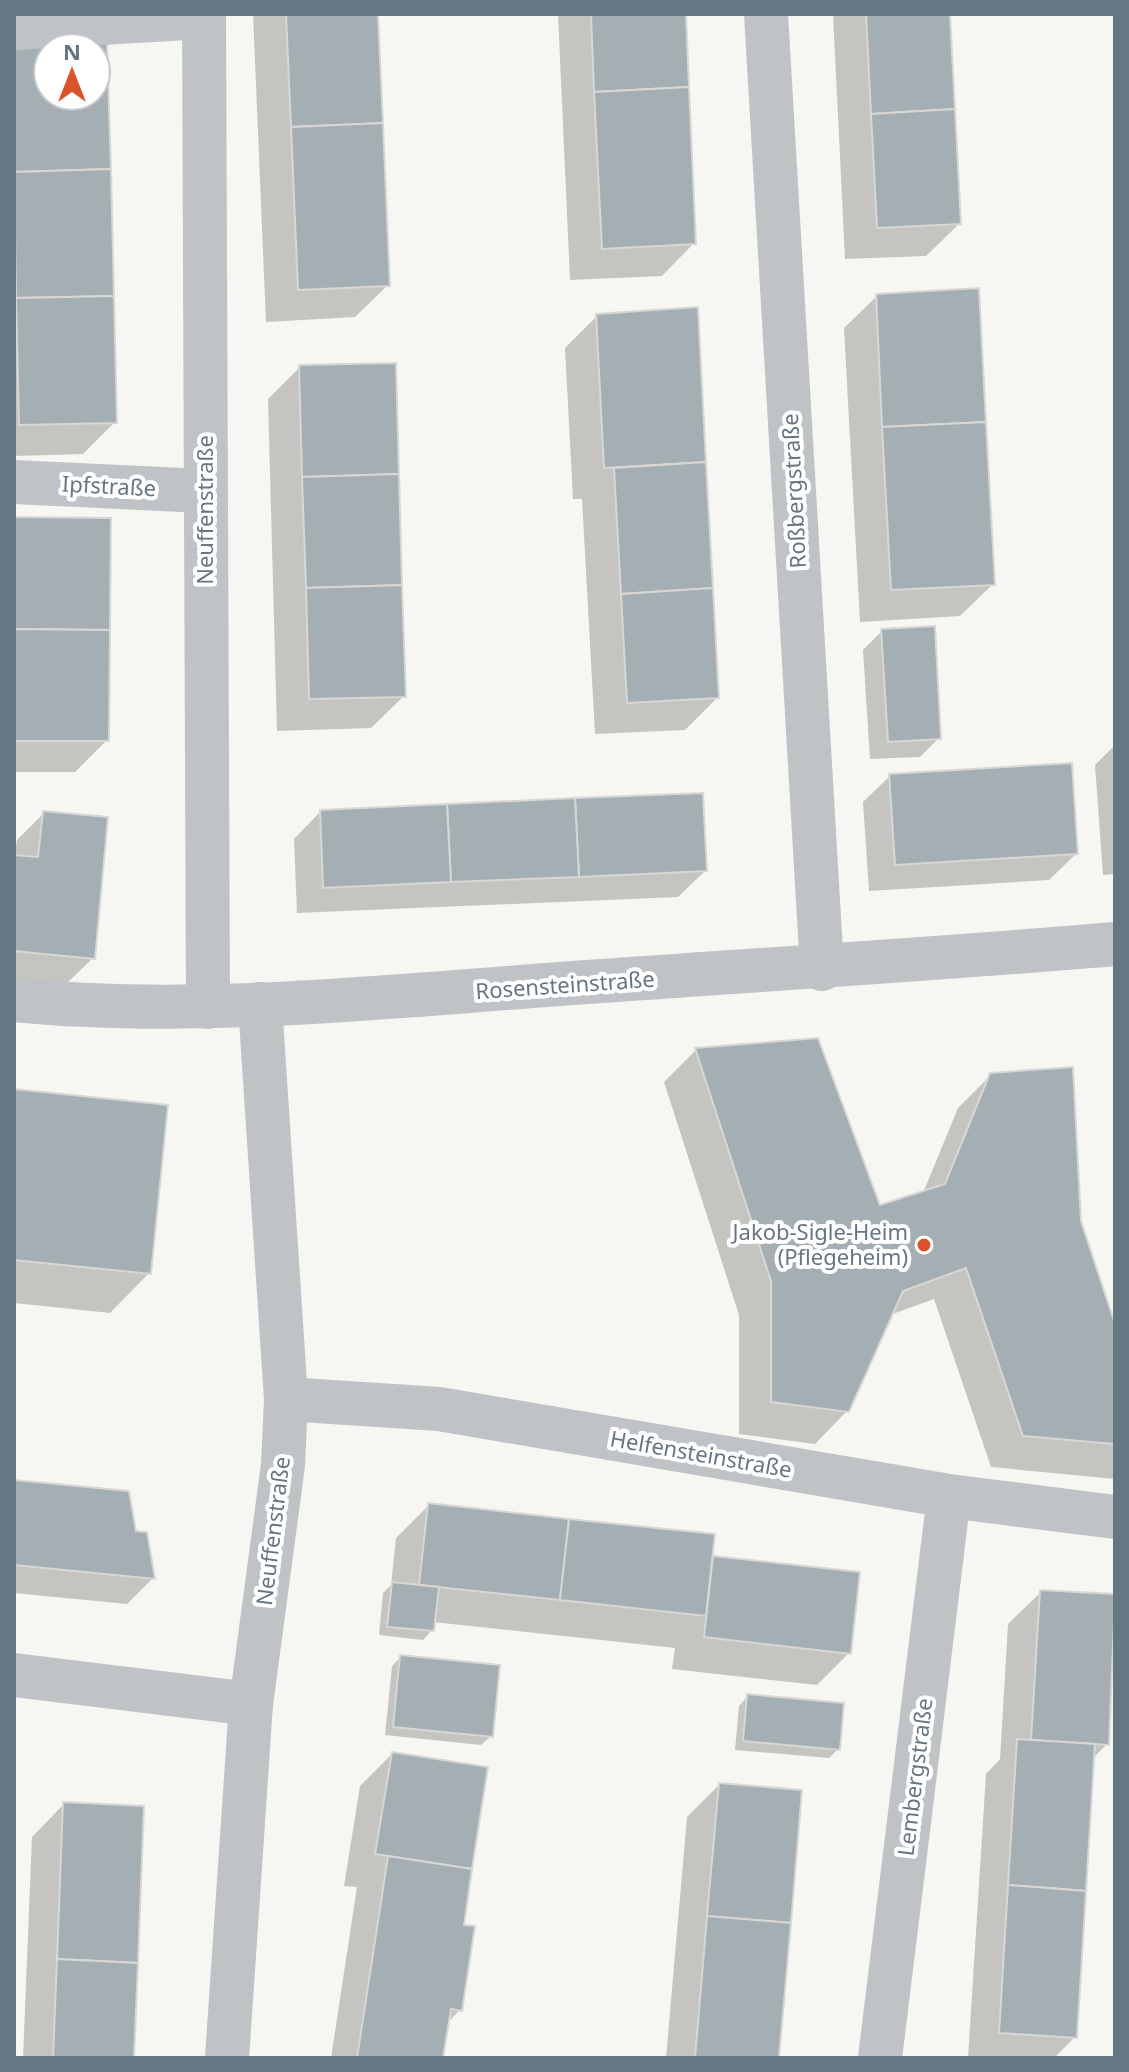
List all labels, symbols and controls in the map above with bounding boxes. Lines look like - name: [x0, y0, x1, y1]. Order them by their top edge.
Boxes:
- north arrow: [32, 32, 112, 112]
- text: N: [63, 36, 81, 66]
- street label: Roßbergstraße: [774, 413, 812, 569]
- street label: Neuffenstraße: [189, 435, 219, 585]
- street label: Ipfstraße: [61, 468, 157, 502]
- street label: Rosensteinstraße: [474, 963, 655, 1005]
- place label: Jakob-Sigle-Heim (Pflegeheim): [731, 1216, 908, 1271]
- marker: Jakob-Sigle-Heim (Pflegeheim): [915, 1236, 933, 1254]
- street label: Helfensteinstraße: [608, 1422, 794, 1484]
- street label: Neuffenstraße: [248, 1455, 296, 1607]
- street label: Lembergstraße: [889, 1696, 939, 1857]

